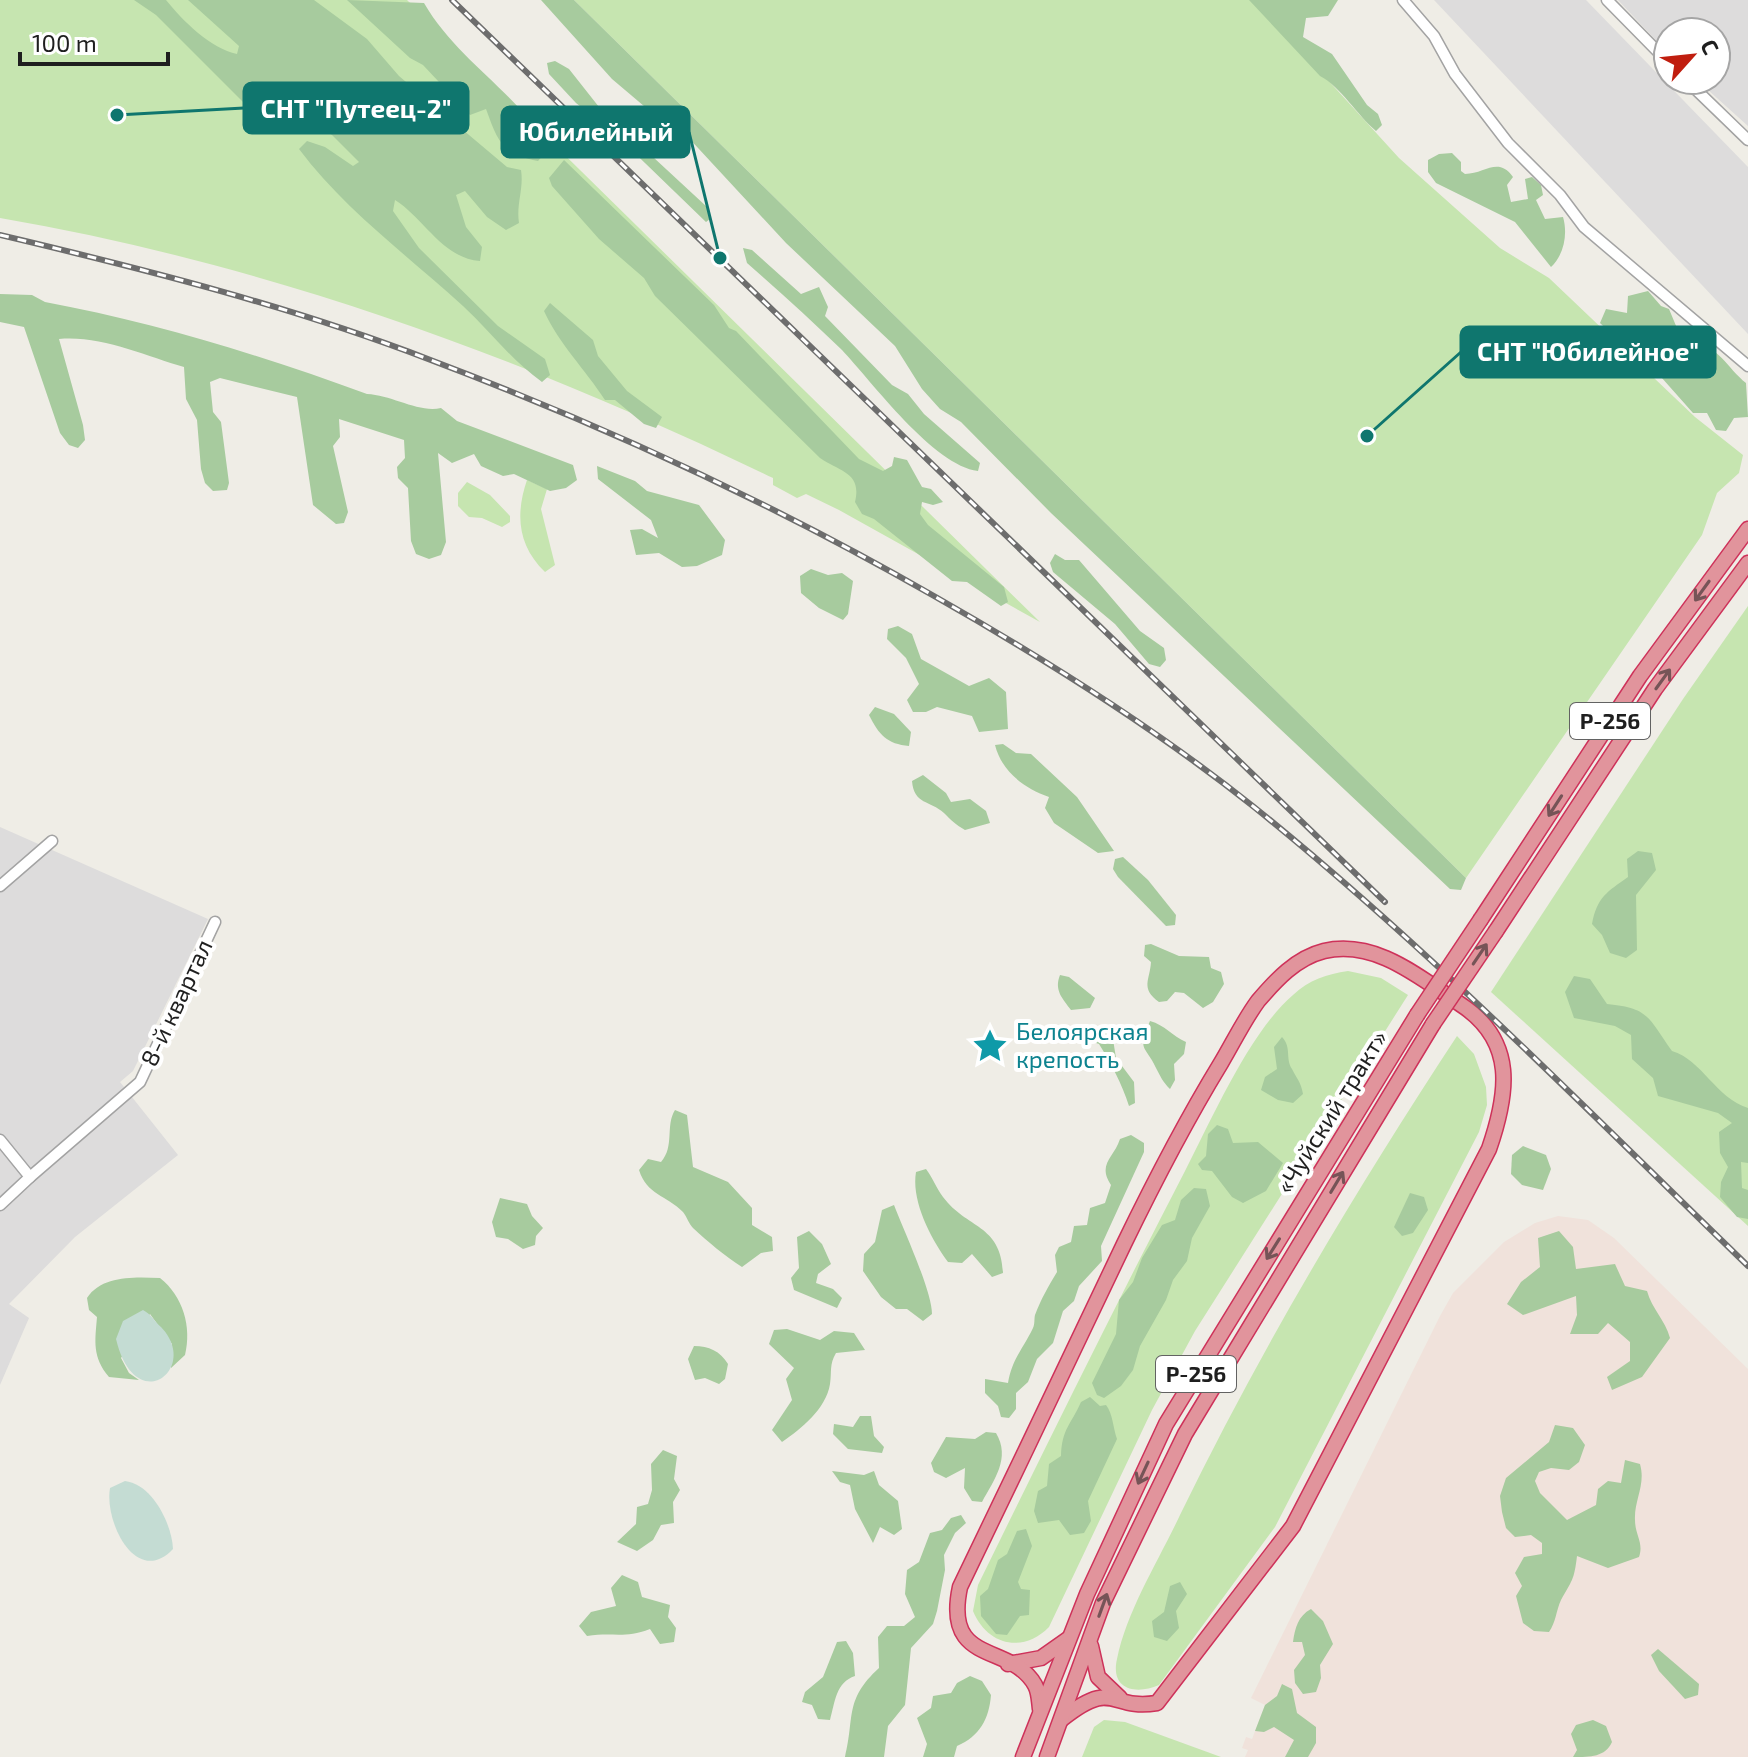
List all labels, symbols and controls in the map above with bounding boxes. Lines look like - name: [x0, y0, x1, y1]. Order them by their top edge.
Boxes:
- scale bar: [20, 16, 168, 66]
- north arrow: [1652, 16, 1732, 96]
- text: 100 m: [32, 28, 97, 57]
- text: С: [1696, 35, 1725, 58]
- callout: СНТ "Путеец-2": [244, 83, 468, 133]
- text: СНТ "Путеец-2": [260, 92, 452, 123]
- callout: Юбилейный: [502, 107, 689, 157]
- text: Юбилейный: [519, 115, 673, 146]
- callout: СНТ "Юбилейное": [1461, 327, 1715, 377]
- text: СНТ "Юбилейное": [1477, 335, 1699, 366]
- one-way arrow: [1694, 580, 1710, 602]
- one-way arrow: [1655, 669, 1671, 691]
- road number: Р-256: [1570, 703, 1650, 739]
- one-way arrow: [1546, 794, 1563, 816]
- street label: 8-й квартал: [134, 934, 218, 1070]
- one-way arrow: [1472, 944, 1489, 966]
- place label: Белоярская крепость: [1016, 1016, 1149, 1073]
- street label: «Чуйский тракт»: [1269, 1024, 1393, 1199]
- place icon: Белоярская крепость: [971, 1027, 1009, 1065]
- one-way arrow: [1330, 1171, 1346, 1194]
- one-way arrow: [1265, 1237, 1281, 1260]
- road number: Р-256: [1156, 1356, 1236, 1392]
- one-way arrow: [1135, 1461, 1150, 1485]
- one-way arrow: [1097, 1593, 1111, 1618]

